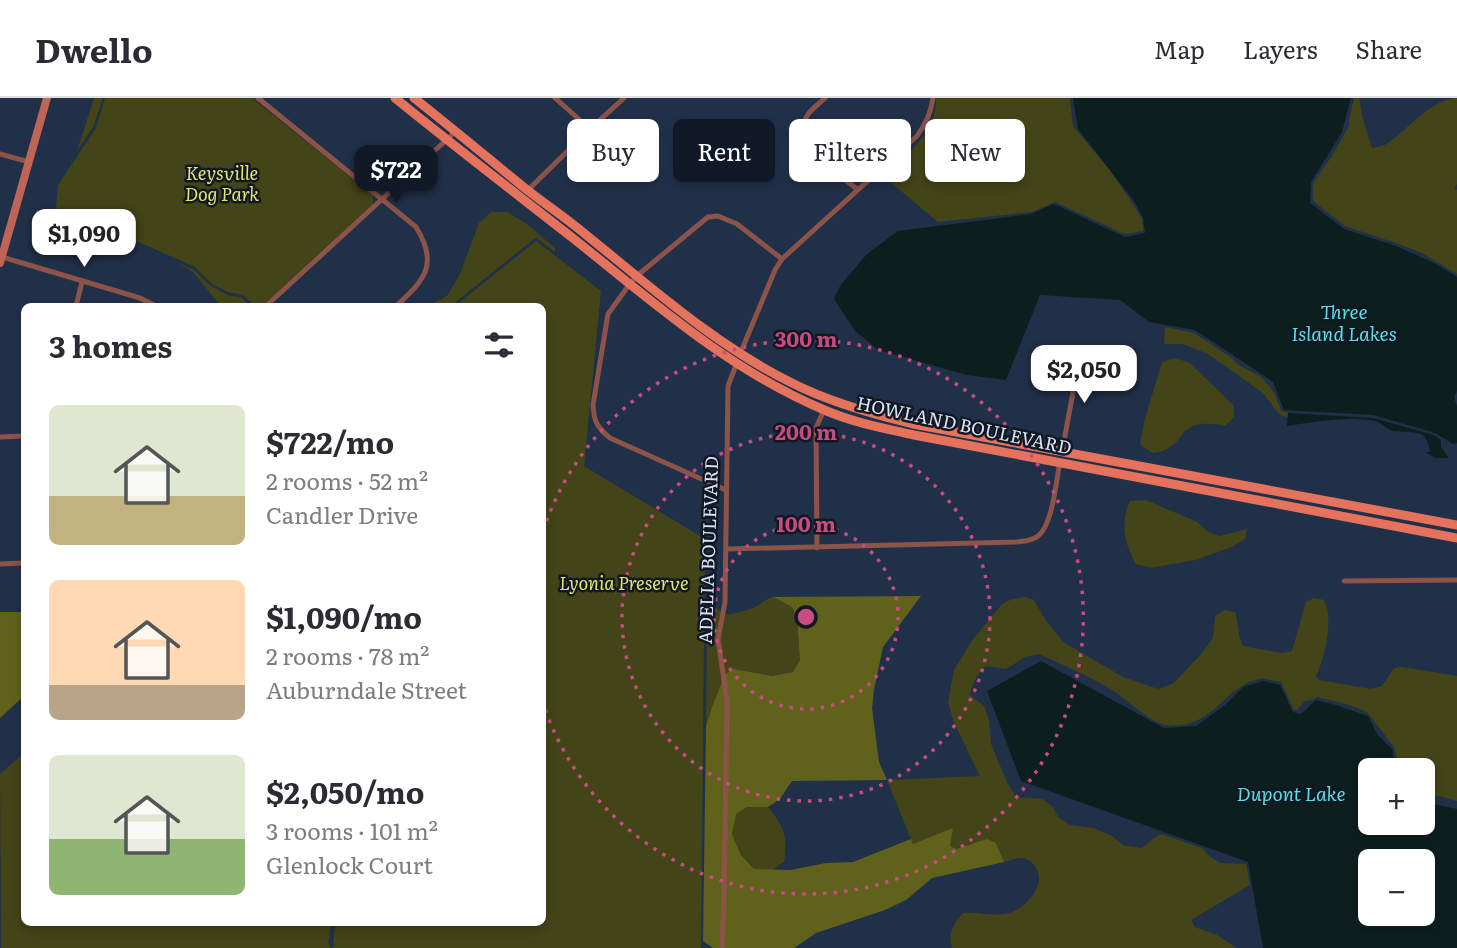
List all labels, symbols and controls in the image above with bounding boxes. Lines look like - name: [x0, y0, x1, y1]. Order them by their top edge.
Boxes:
- text: Dwello: [35, 24, 153, 73]
- text: Map: [1154, 31, 1205, 66]
- text: Layers: [1243, 31, 1317, 66]
- text: Share: [1355, 31, 1422, 66]
- chip: Buy: [567, 119, 659, 182]
- chip: Rent: [673, 119, 775, 182]
- chip: Filters: [789, 119, 911, 182]
- chip: New: [925, 119, 1025, 182]
- pin: $722: [355, 146, 437, 205]
- text: $722: [370, 151, 422, 185]
- park label: Keysville Dog Park: [185, 159, 259, 207]
- pin: $1,090: [27, 209, 141, 269]
- text: $1,090: [48, 215, 120, 249]
- water label: Three Island Lakes: [1291, 297, 1397, 347]
- text: 300 m: [775, 322, 837, 353]
- text: 3 homes: [49, 323, 172, 367]
- icon: filters: [480, 326, 518, 364]
- pin: $2,050: [1027, 345, 1141, 405]
- text: $2,050: [1047, 351, 1121, 385]
- street label: HOWLAND BOULEVARD: [854, 389, 1074, 461]
- text: 200 m: [775, 415, 837, 446]
- text: $722/mo: [266, 419, 394, 463]
- icon: home: [105, 433, 189, 517]
- street label: ADELIA BOULEVARD: [691, 455, 724, 644]
- text: 2 rooms · 52 m²: [266, 463, 428, 497]
- text: Candler Drive: [266, 497, 418, 531]
- text: 100 m: [776, 507, 836, 538]
- park label: Lyonia Preserve: [559, 569, 689, 596]
- text: $1,090/mo: [266, 594, 422, 638]
- centre of rings: [794, 605, 818, 629]
- icon: home: [105, 608, 189, 692]
- text: 2 rooms · 78 m²: [266, 638, 429, 672]
- text: Auburndale Street: [266, 672, 467, 706]
- map controls: [1358, 758, 1435, 926]
- button: +: [1358, 758, 1435, 835]
- text: $2,050/mo: [266, 769, 425, 813]
- water label: Dupont Lake: [1236, 779, 1346, 807]
- icon: home: [105, 783, 189, 867]
- text: 3 rooms · 101 m²: [266, 813, 438, 847]
- text: Glenlock Court: [266, 847, 433, 881]
- button: −: [1358, 849, 1435, 926]

